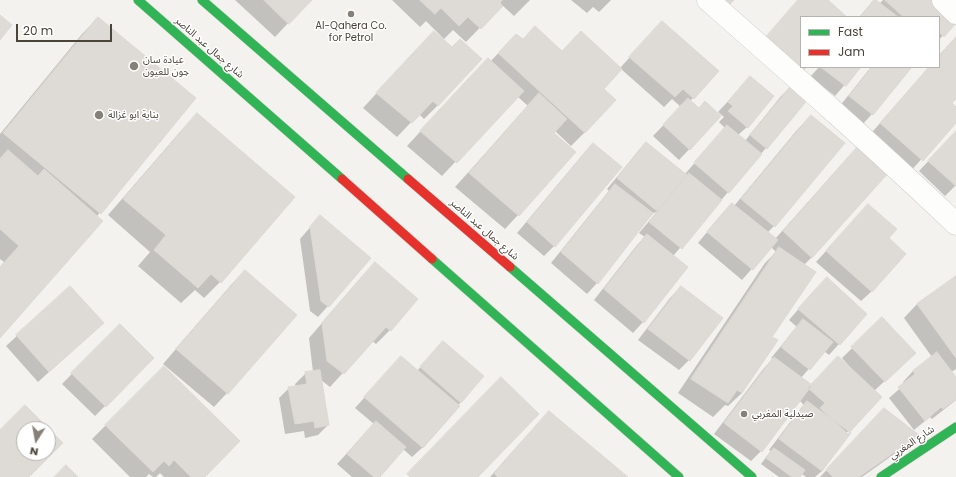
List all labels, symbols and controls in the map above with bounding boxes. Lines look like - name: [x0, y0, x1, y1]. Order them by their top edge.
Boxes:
- marker: Al-Qahera Co. for Petrol: [346, 9, 356, 19]
- street label: شارع جمال عبد الناصر: [172, 15, 246, 81]
- scale bar: [18, 16, 114, 42]
- legend: [800, 16, 940, 68]
- place label: Al-Qahera Co. for Petrol: [315, 20, 387, 44]
- text: 20 m: [23, 22, 53, 39]
- text: Fast: [838, 23, 863, 40]
- text: Jam: [838, 43, 865, 60]
- place label: عيادة سان جون للعيون: [143, 54, 189, 78]
- marker: عيادة سان جون للعيون: [128, 60, 140, 72]
- marker: بناية ابو غزالة: [93, 109, 105, 121]
- place label: بناية ابو غزالة: [108, 109, 159, 121]
- street label: شارع جمال عبد الناصر: [447, 197, 521, 263]
- place label: صيدلية المغربي: [752, 408, 814, 420]
- marker: صيدلية المغربي: [739, 409, 749, 419]
- north arrow: [16, 421, 56, 461]
- street label: شارع المغربي: [887, 424, 937, 462]
- text: N: [28, 443, 39, 460]

